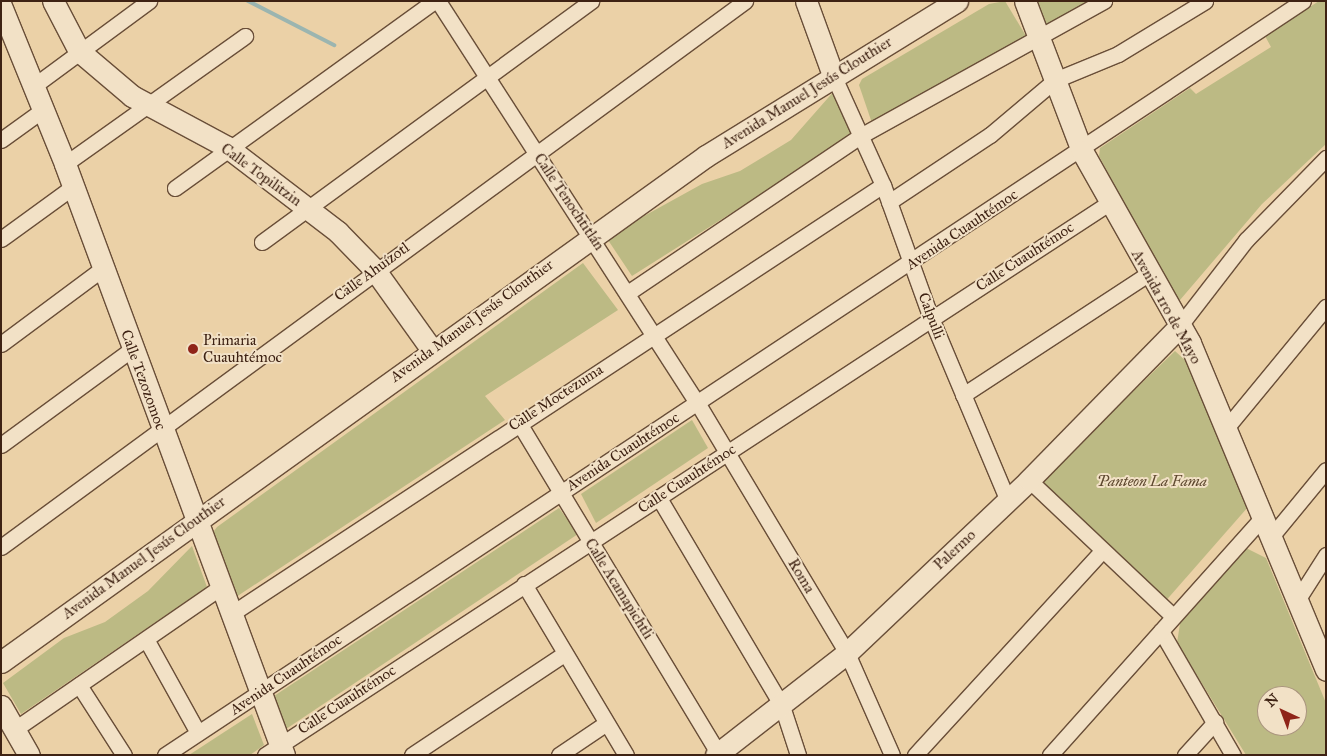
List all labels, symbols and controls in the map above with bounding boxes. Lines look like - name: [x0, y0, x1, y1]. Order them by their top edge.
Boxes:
- street label: Avenida Manuel Jesús Clouthier: [719, 33, 895, 153]
- street label: Calle Topilitzin: [217, 140, 305, 210]
- street label: Calle Tenochtitlán: [530, 150, 608, 254]
- street label: Avenida Cuauhtémoc: [903, 186, 1021, 274]
- street label: Calle Cuauhtémoc: [973, 219, 1077, 295]
- street label: Calle Ahuízotl: [331, 239, 413, 305]
- street label: Avenida 1ro de Mayo: [1127, 247, 1205, 367]
- street label: Avenida Manuel Jesús Clouthier: [387, 256, 557, 386]
- street label: Calpulli: [914, 290, 948, 342]
- street label: Calle Tezozomoc: [117, 328, 169, 432]
- place label: Primaria Cuauhtémoc: [203, 331, 282, 366]
- marker: Primaria Cuauhtémoc: [187, 343, 199, 355]
- street label: Calle Moctezuma: [505, 361, 607, 435]
- street label: Avenida Cuauhtémoc: [563, 409, 683, 495]
- street label: Calle Cuauhtémoc: [635, 441, 739, 517]
- park label: Panteon La Fama: [1097, 473, 1207, 491]
- street label: Avenida Manuel Jesús Clouthier: [59, 493, 229, 623]
- street label: Palermo: [930, 526, 980, 574]
- street label: Calle Acamapichtli: [581, 535, 657, 643]
- street label: Roma: [784, 556, 818, 596]
- street label: Avenida Cuauhtémoc: [227, 631, 345, 719]
- street label: Calle Cuauhtémoc: [295, 662, 399, 738]
- north arrow: [1257, 686, 1307, 736]
- text: N: [1262, 690, 1282, 711]

